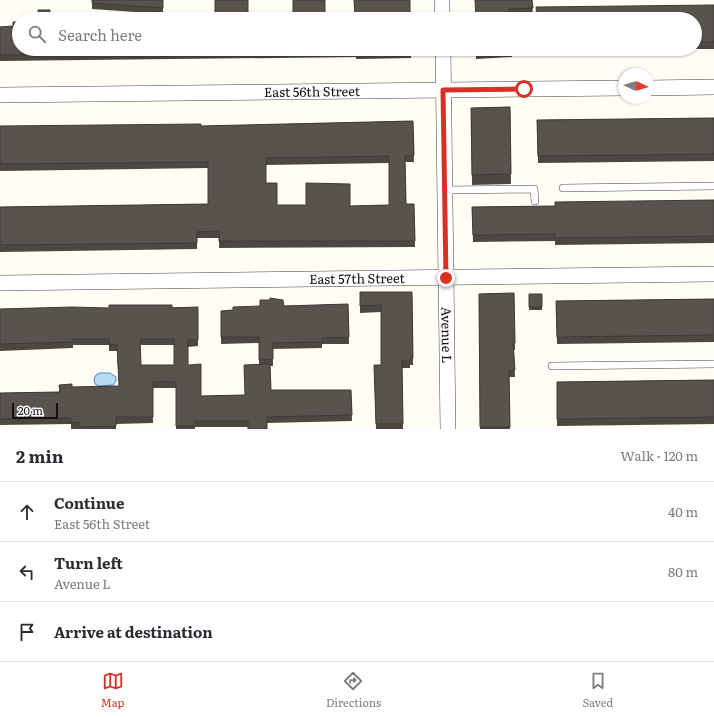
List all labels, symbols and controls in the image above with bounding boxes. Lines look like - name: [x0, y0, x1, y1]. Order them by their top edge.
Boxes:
- search box: [12, 12, 702, 56]
- icon: search: [26, 23, 48, 45]
- text: Search here: [58, 23, 142, 46]
- north arrow: [618, 68, 654, 104]
- route start: [515, 80, 533, 98]
- street label: East 56th Street: [264, 81, 361, 101]
- street label: East 57th Street: [309, 268, 406, 288]
- route end: [437, 269, 455, 287]
- street label: Avenue L: [437, 307, 457, 363]
- scale bar: [12, 401, 58, 420]
- text: 20 m: [18, 402, 43, 418]
- text: 2 min: [16, 443, 64, 468]
- text: Walk · 120 m: [621, 446, 698, 465]
- text: Continue: [54, 491, 124, 514]
- icon: ahead: [16, 501, 38, 523]
- text: 40 m: [668, 502, 698, 521]
- text: East 56th Street: [54, 514, 150, 533]
- text: Turn left: [54, 551, 123, 574]
- icon: left: [16, 561, 38, 583]
- text: 80 m: [668, 562, 698, 581]
- text: Avenue L: [54, 574, 111, 593]
- text: Arrive at destination: [54, 620, 213, 643]
- icon: arrive: [16, 621, 38, 643]
- tab: Map: [101, 670, 124, 710]
- tab: Directions: [326, 670, 381, 710]
- tab: Saved: [583, 670, 613, 710]

